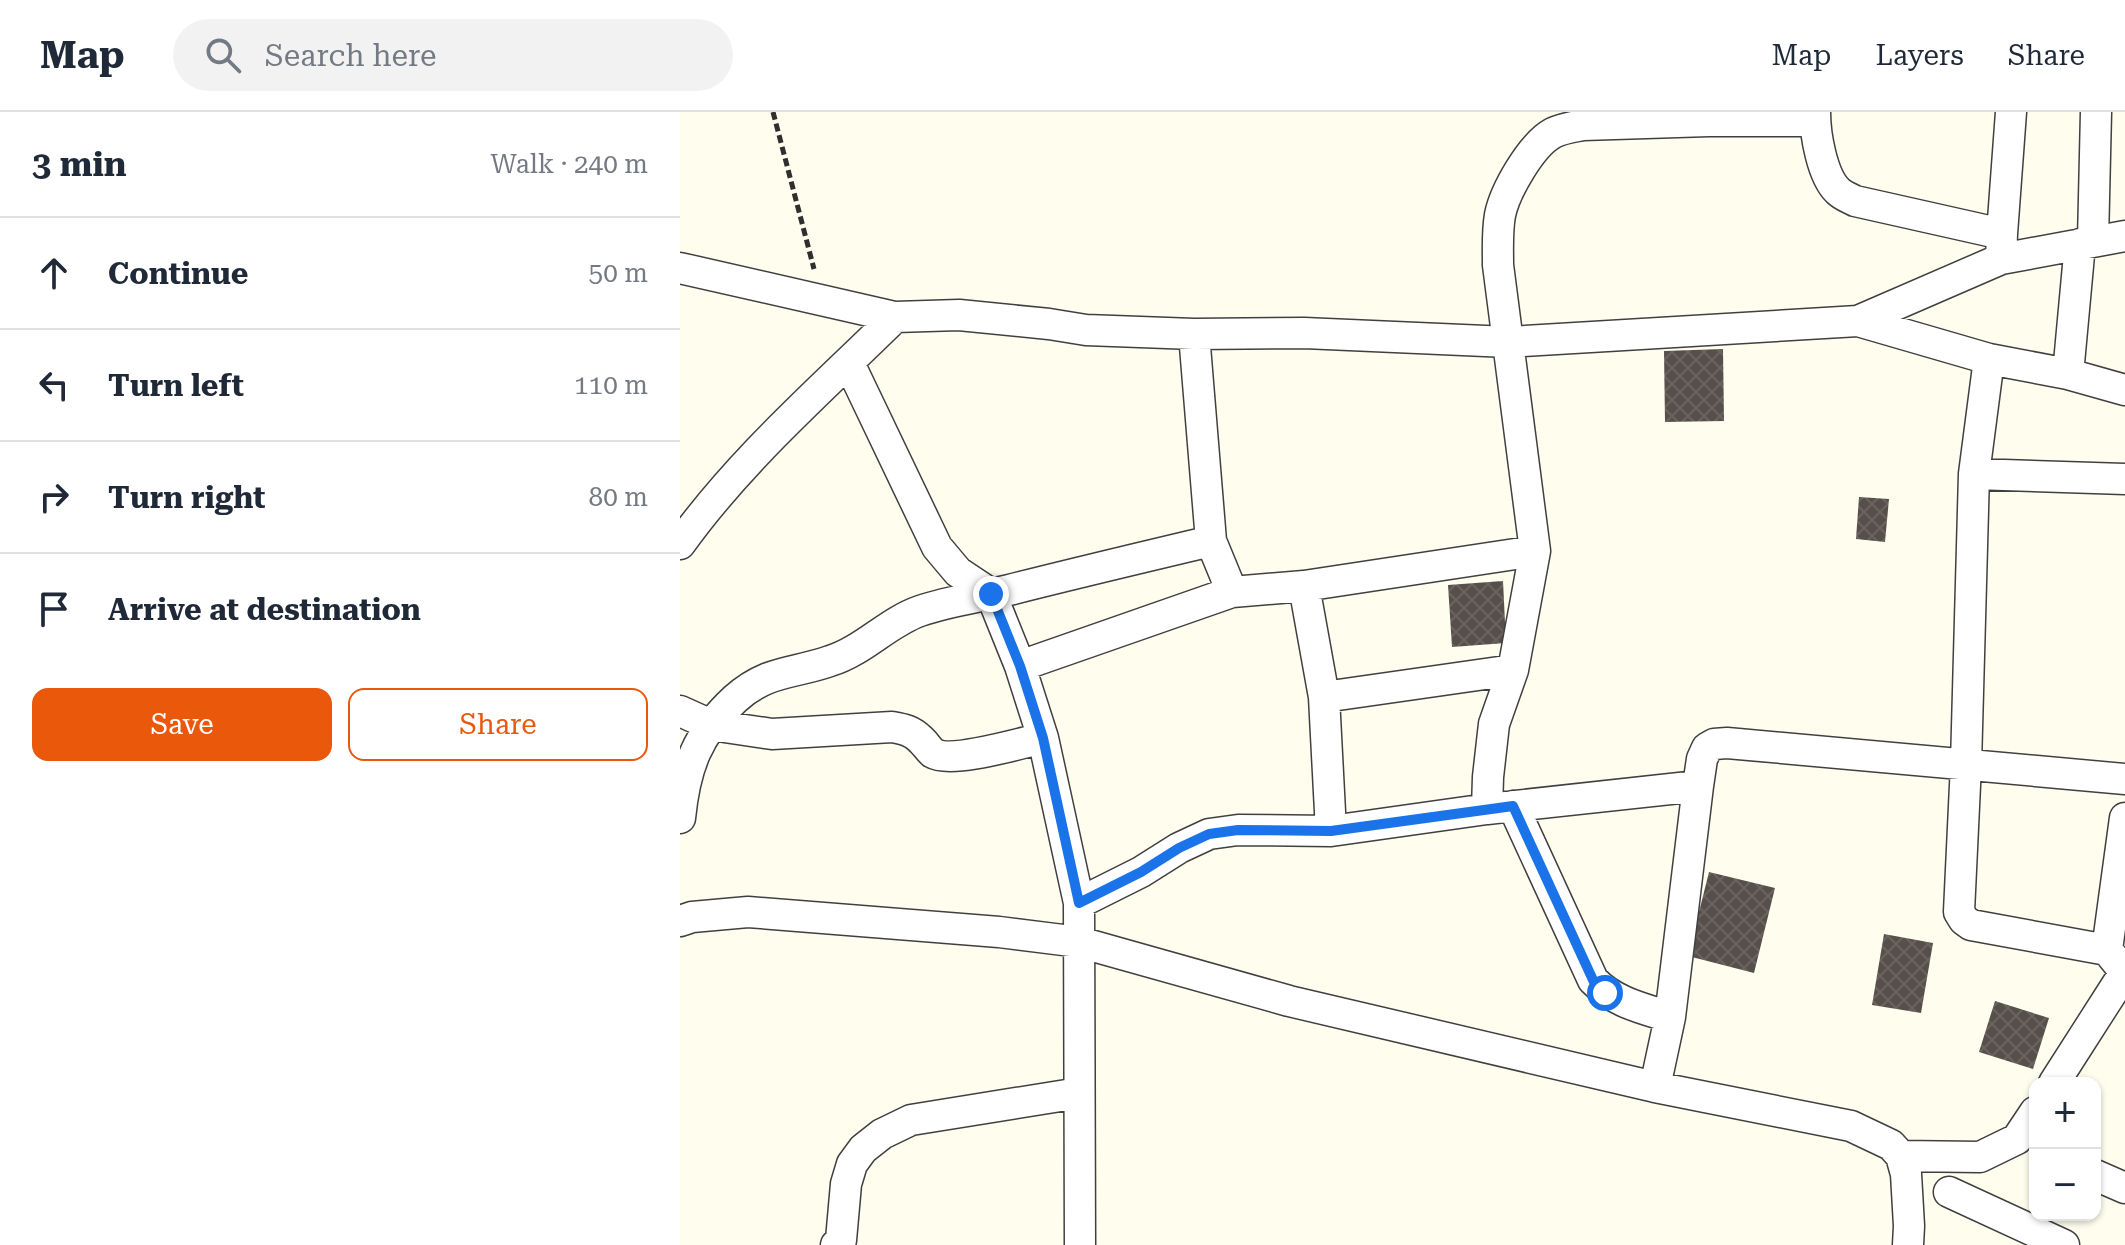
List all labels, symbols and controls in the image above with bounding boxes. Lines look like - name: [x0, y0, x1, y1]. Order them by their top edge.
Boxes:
- search box: [173, 19, 733, 91]
- text: Map: [40, 33, 125, 77]
- icon: search: [201, 33, 245, 77]
- text: Search here: [265, 38, 437, 73]
- text: Map: [1772, 39, 1831, 72]
- text: Layers: [1875, 39, 1964, 72]
- text: Share: [2008, 39, 2085, 72]
- text: 3 min: [32, 144, 127, 184]
- text: Walk · 240 m: [490, 149, 648, 179]
- icon: ahead: [32, 251, 76, 295]
- text: Continue: [108, 256, 248, 291]
- text: 50 m: [589, 258, 648, 288]
- icon: left: [32, 363, 76, 407]
- text: Turn left: [108, 368, 244, 403]
- text: 110 m: [574, 370, 648, 400]
- icon: right: [32, 475, 76, 519]
- text: Turn right: [108, 480, 265, 515]
- text: 80 m: [589, 482, 648, 512]
- route end: [973, 576, 1009, 612]
- icon: arrive: [32, 587, 76, 631]
- text: Arrive at destination: [108, 592, 421, 627]
- button: Save: [32, 688, 332, 761]
- button: Share: [348, 688, 648, 761]
- route start: [1587, 975, 1623, 1011]
- map controls: [2029, 1077, 2101, 1221]
- button: +: [2029, 1077, 2101, 1149]
- button: −: [2029, 1149, 2101, 1221]

